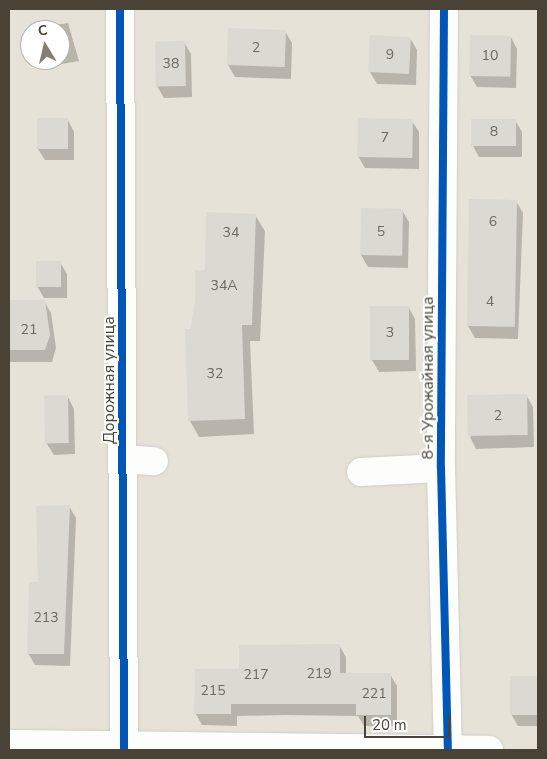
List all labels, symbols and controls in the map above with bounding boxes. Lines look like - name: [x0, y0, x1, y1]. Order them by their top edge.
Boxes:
- north arrow: [20, 20, 70, 70]
- text: С: [37, 21, 49, 41]
- house number: 2: [252, 40, 260, 56]
- house number: 9: [386, 47, 394, 63]
- house number: 10: [482, 48, 498, 64]
- house number: 38: [163, 56, 179, 72]
- house number: 8: [490, 124, 498, 140]
- house number: 7: [381, 130, 389, 146]
- house number: 6: [489, 214, 497, 230]
- house number: 5: [377, 224, 385, 240]
- house number: 34: [223, 225, 239, 241]
- house number: 34А: [210, 278, 238, 294]
- house number: 4: [486, 294, 494, 310]
- street label: 8-я Урожайная улица: [418, 296, 438, 460]
- street label: Дорожная улица: [99, 316, 119, 444]
- house number: 21: [21, 322, 37, 338]
- house number: 3: [386, 325, 394, 341]
- house number: 32: [207, 366, 223, 382]
- house number: 2: [494, 408, 502, 424]
- house number: 213: [33, 610, 59, 626]
- house number: 219: [306, 666, 332, 682]
- house number: 217: [243, 667, 269, 683]
- house number: 215: [200, 683, 226, 699]
- house number: 221: [361, 686, 387, 702]
- scale bar: [367, 706, 453, 738]
- text: 20 m: [372, 715, 407, 735]

